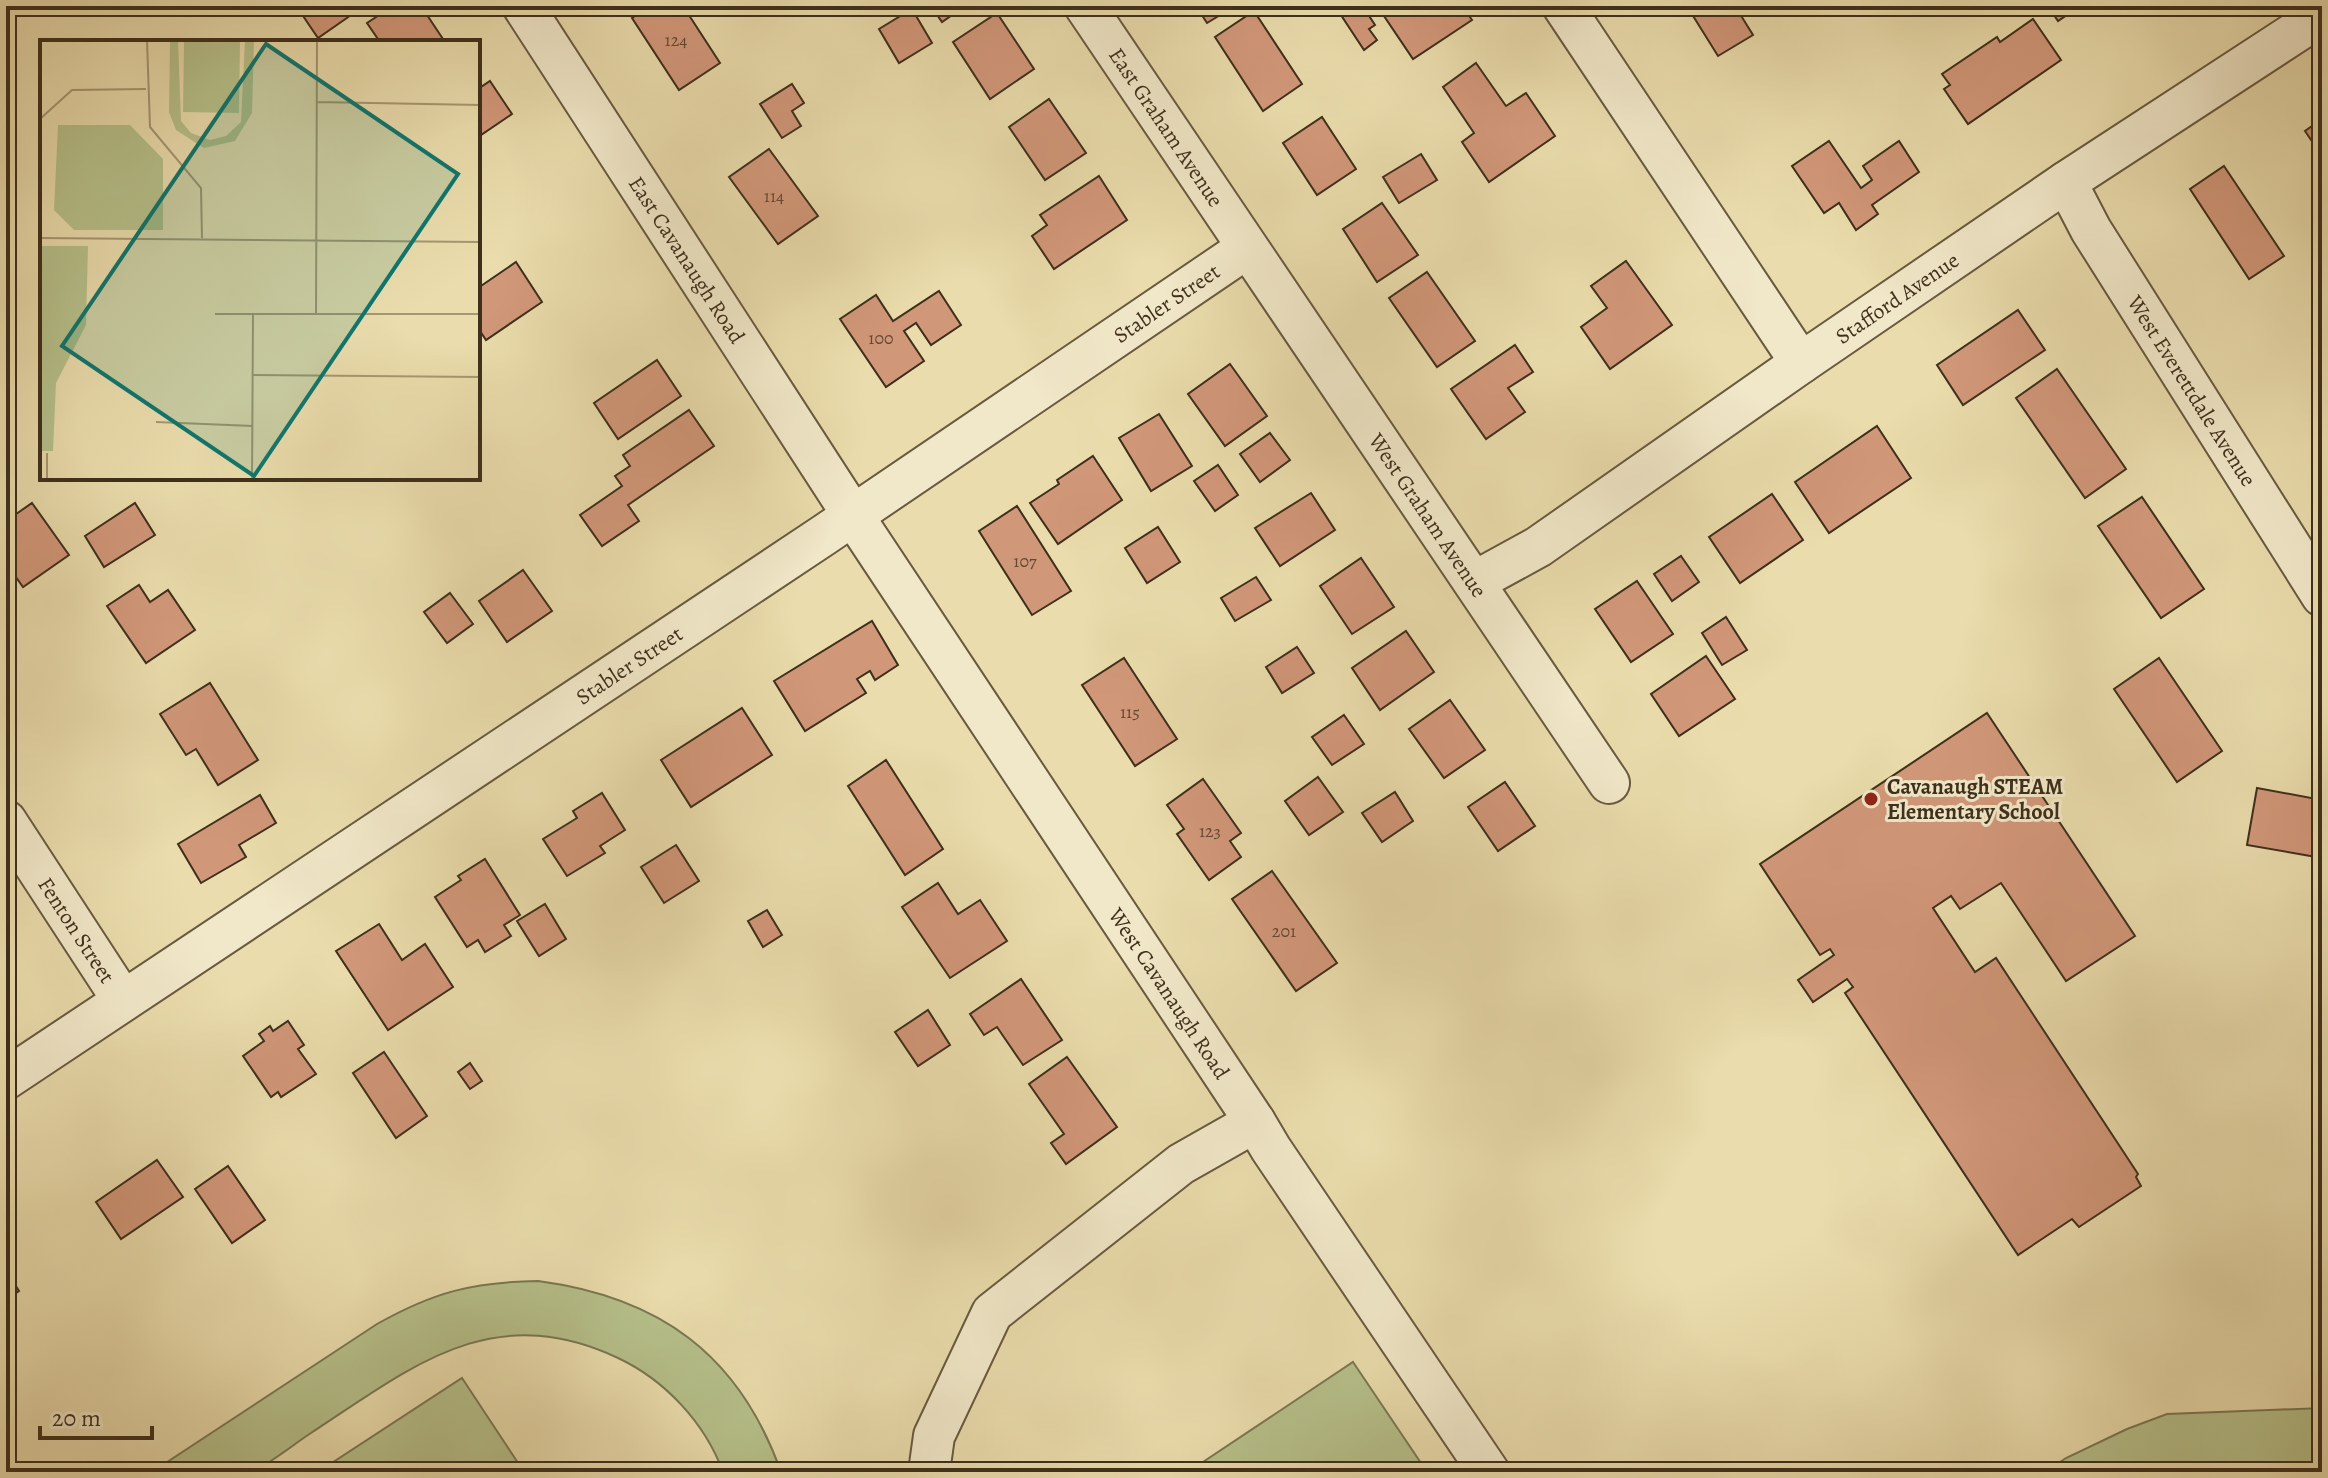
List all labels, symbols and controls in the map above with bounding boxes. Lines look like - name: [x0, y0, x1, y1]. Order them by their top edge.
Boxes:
- house number: 124: [665, 28, 687, 52]
- inset map: [40, 40, 480, 480]
- street label: East Graham Avenue: [1101, 42, 1230, 213]
- street label: East Cavanaugh Road: [621, 171, 752, 350]
- house number: 114: [764, 184, 784, 208]
- street label: Stafford Avenue: [1830, 245, 1965, 351]
- street label: Stabler Street: [1108, 257, 1226, 350]
- street label: West Everettdale Avenue: [2119, 289, 2263, 492]
- house number: 100: [868, 326, 894, 350]
- street label: West Graham Avenue: [1361, 427, 1494, 604]
- house number: 107: [1013, 549, 1037, 573]
- street label: Stabler Street: [570, 619, 689, 712]
- house number: 115: [1120, 700, 1140, 724]
- place label: Cavanaugh STEAM Elementary School: [1887, 772, 2063, 827]
- marker: Cavanaugh STEAM Elementary School: [1862, 790, 1880, 808]
- house number: 123: [1199, 819, 1221, 843]
- street label: Fenton Street: [31, 872, 122, 989]
- street label: West Cavanaugh Road: [1100, 901, 1237, 1085]
- house number: 201: [1272, 919, 1296, 943]
- scale bar: [40, 1390, 152, 1440]
- text: 20 m: [52, 1402, 101, 1434]

